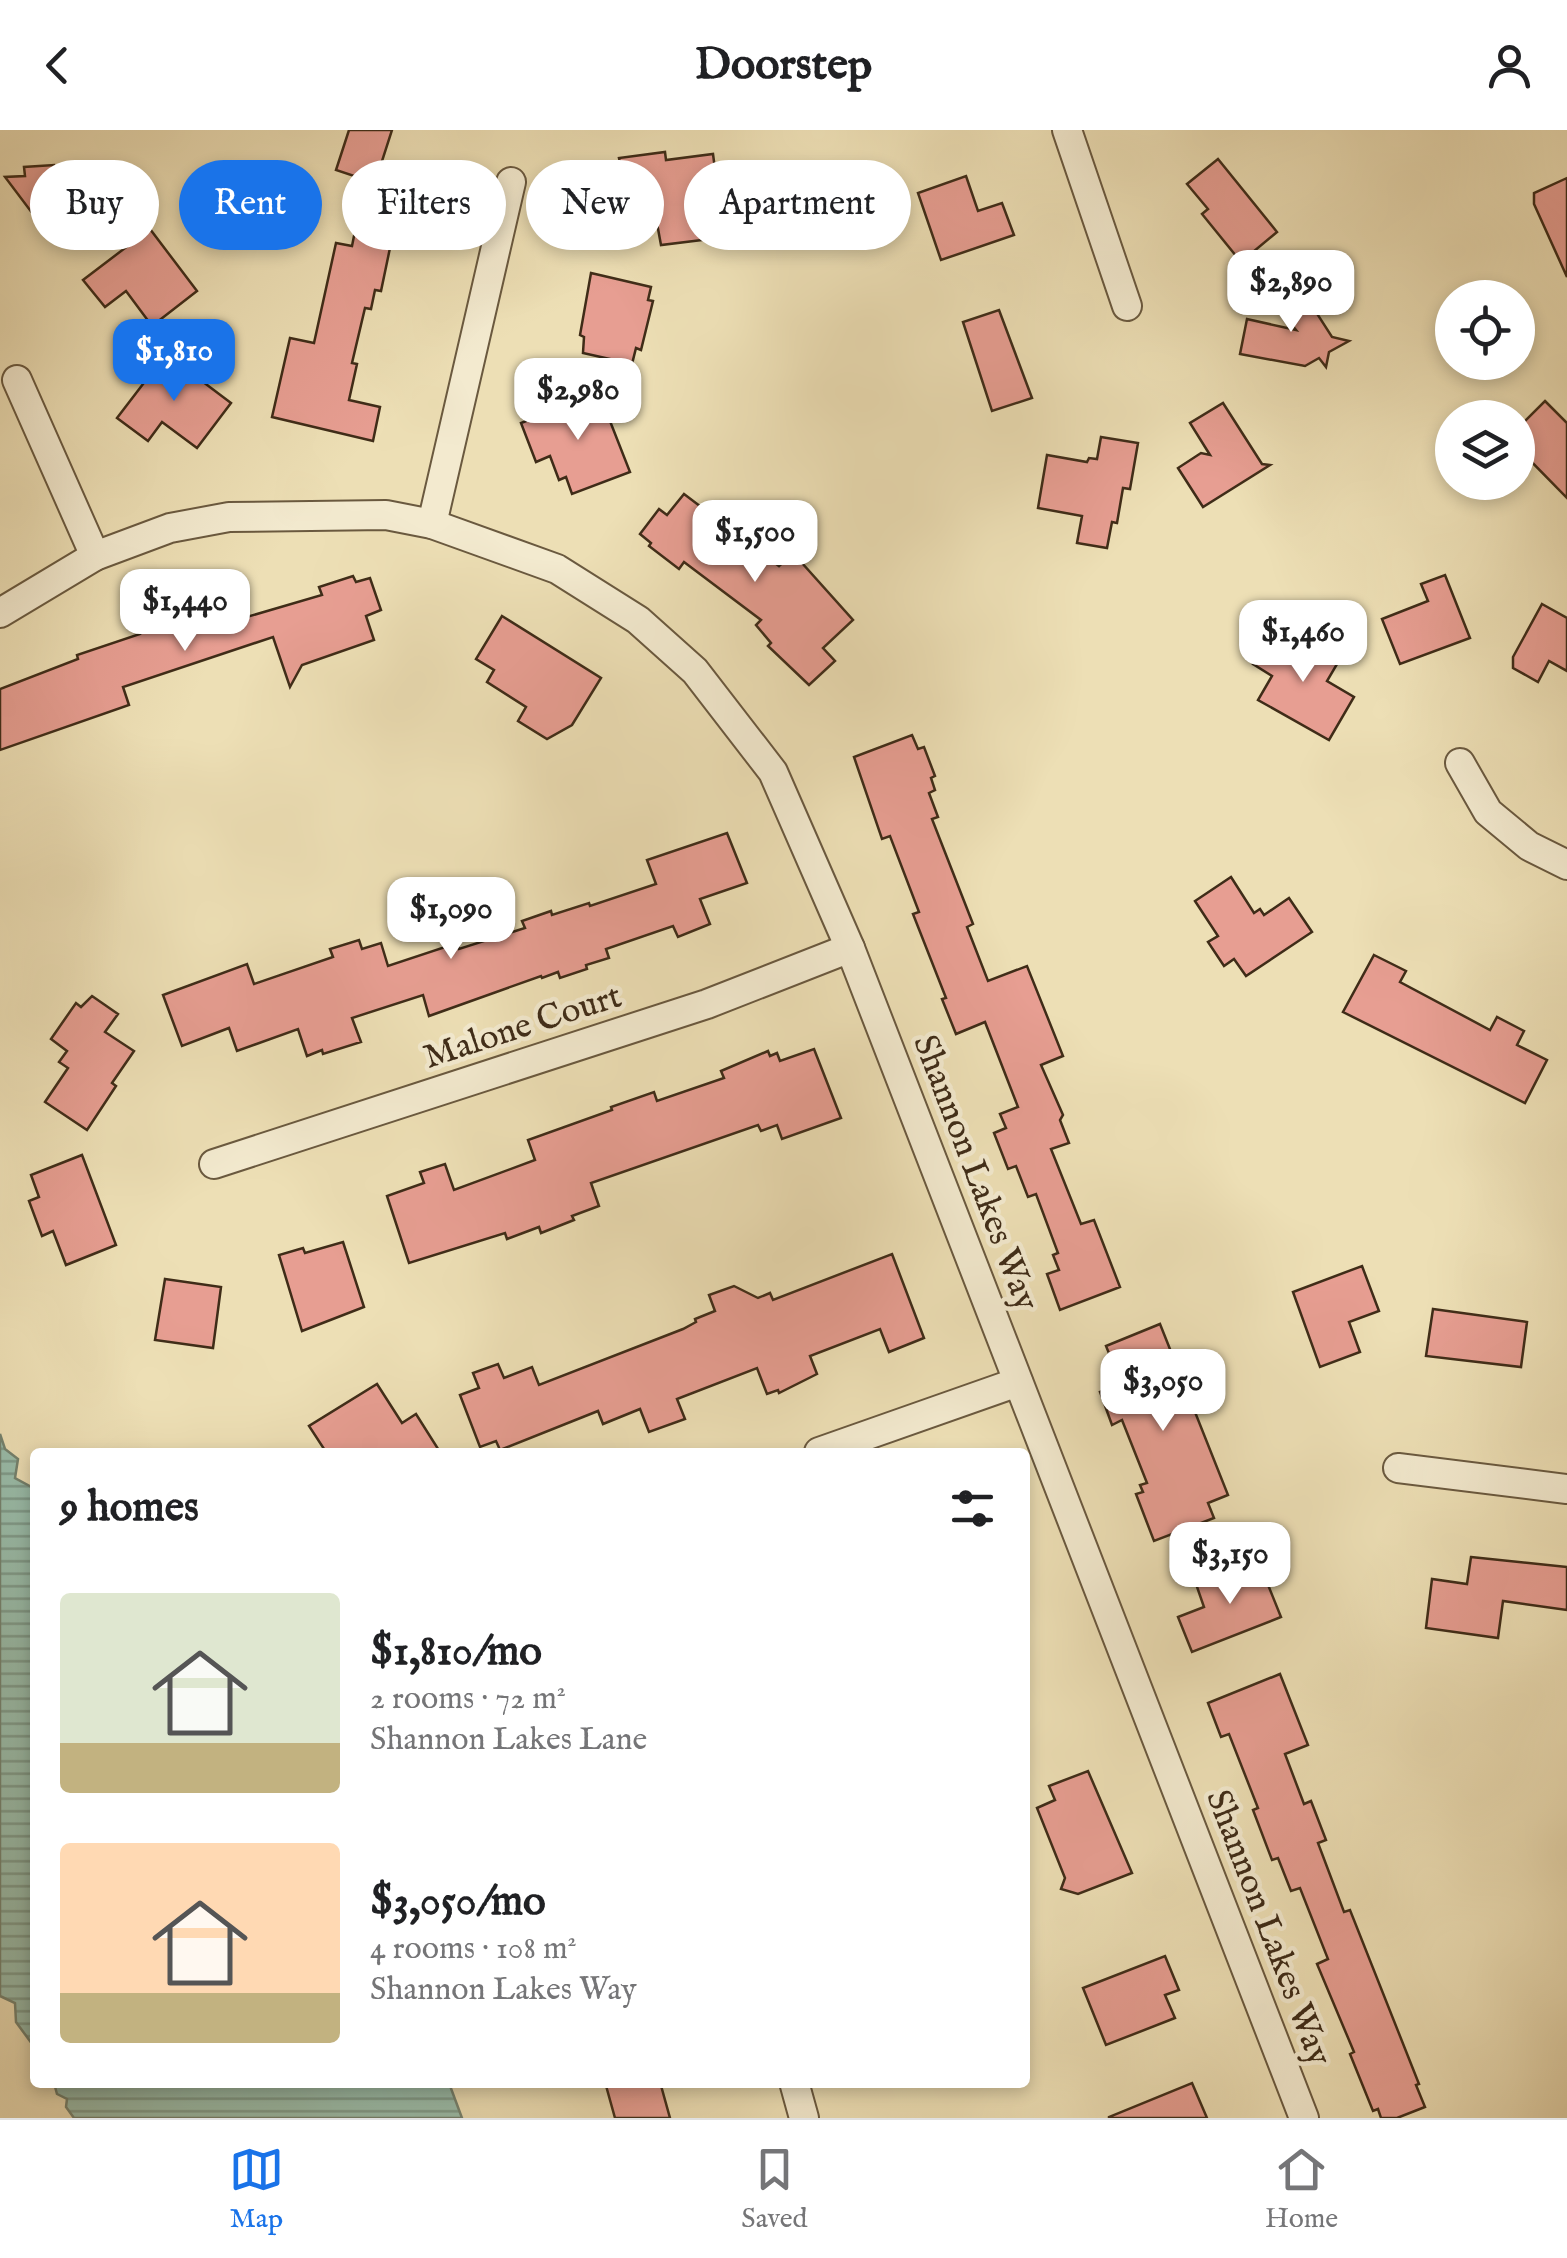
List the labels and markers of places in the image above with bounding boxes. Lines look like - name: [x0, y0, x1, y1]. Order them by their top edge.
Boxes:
- pin: $2,890: [1210, 250, 1372, 335]
- pin: $1,810: [93, 319, 255, 404]
- pin: $2,980: [497, 358, 659, 443]
- pin: $1,500: [674, 500, 836, 585]
- pin: $1,440: [104, 569, 266, 654]
- pin: $1,460: [1222, 600, 1384, 685]
- pin: $1,090: [370, 877, 532, 962]
- pin: $3,050: [1082, 1349, 1244, 1434]
- pin: $3,150: [1149, 1522, 1311, 1607]

